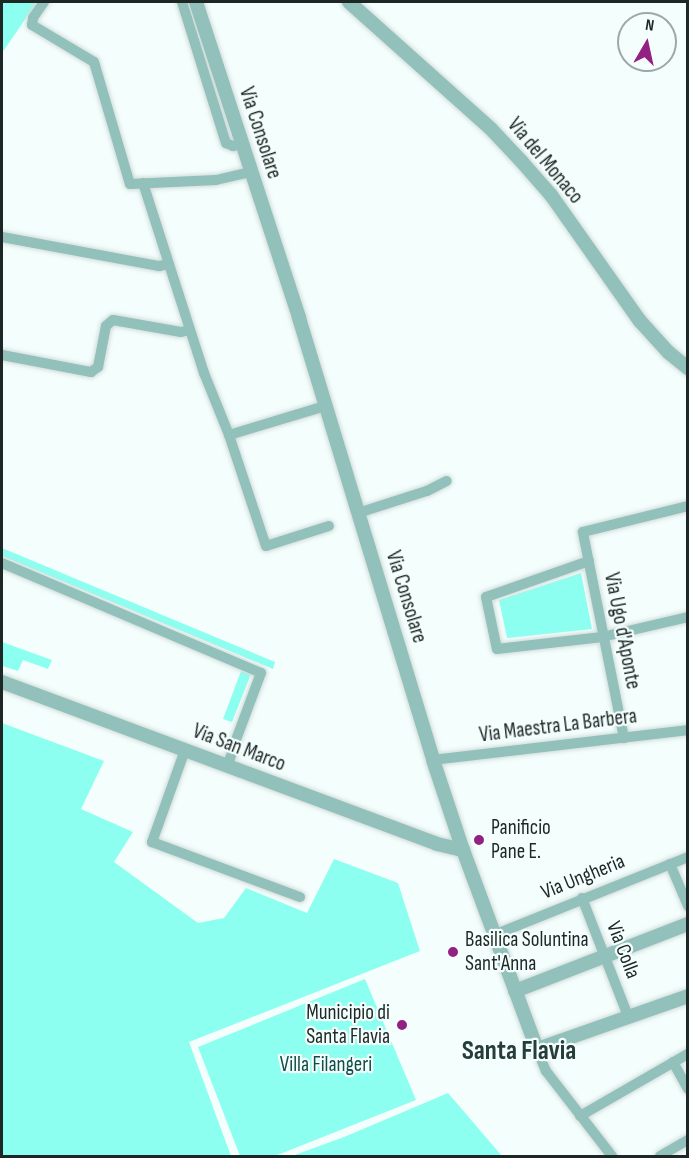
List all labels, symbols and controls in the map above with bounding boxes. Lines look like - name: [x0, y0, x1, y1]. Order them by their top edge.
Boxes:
- north arrow: [617, 12, 677, 72]
- text: N: [644, 16, 655, 36]
- street label: Via Consolare: [233, 84, 287, 182]
- street label: Via del Monaco: [502, 113, 588, 209]
- street label: Via Consolare: [380, 548, 432, 646]
- street label: Via Ugo d'Aponte: [598, 571, 646, 691]
- street label: Via Maestra La Barbera: [478, 704, 638, 748]
- street label: Via San Marco: [189, 719, 289, 777]
- place label: Panificio Pane E.: [491, 815, 551, 865]
- marker: Panificio Pane E.: [472, 833, 486, 847]
- street label: Via Ungheria: [537, 849, 629, 905]
- street label: Via Colla: [601, 918, 645, 982]
- place label: Basilica Soluntina Sant'Anna: [465, 927, 589, 977]
- marker: Basilica Soluntina Sant'Anna: [446, 945, 460, 959]
- place label: Municipio di Santa Flavia: [306, 1000, 390, 1050]
- marker: Municipio di Santa Flavia: [395, 1018, 409, 1032]
- district label: Santa Flavia: [462, 1036, 576, 1068]
- park label: Villa Filangeri: [280, 1052, 372, 1078]

